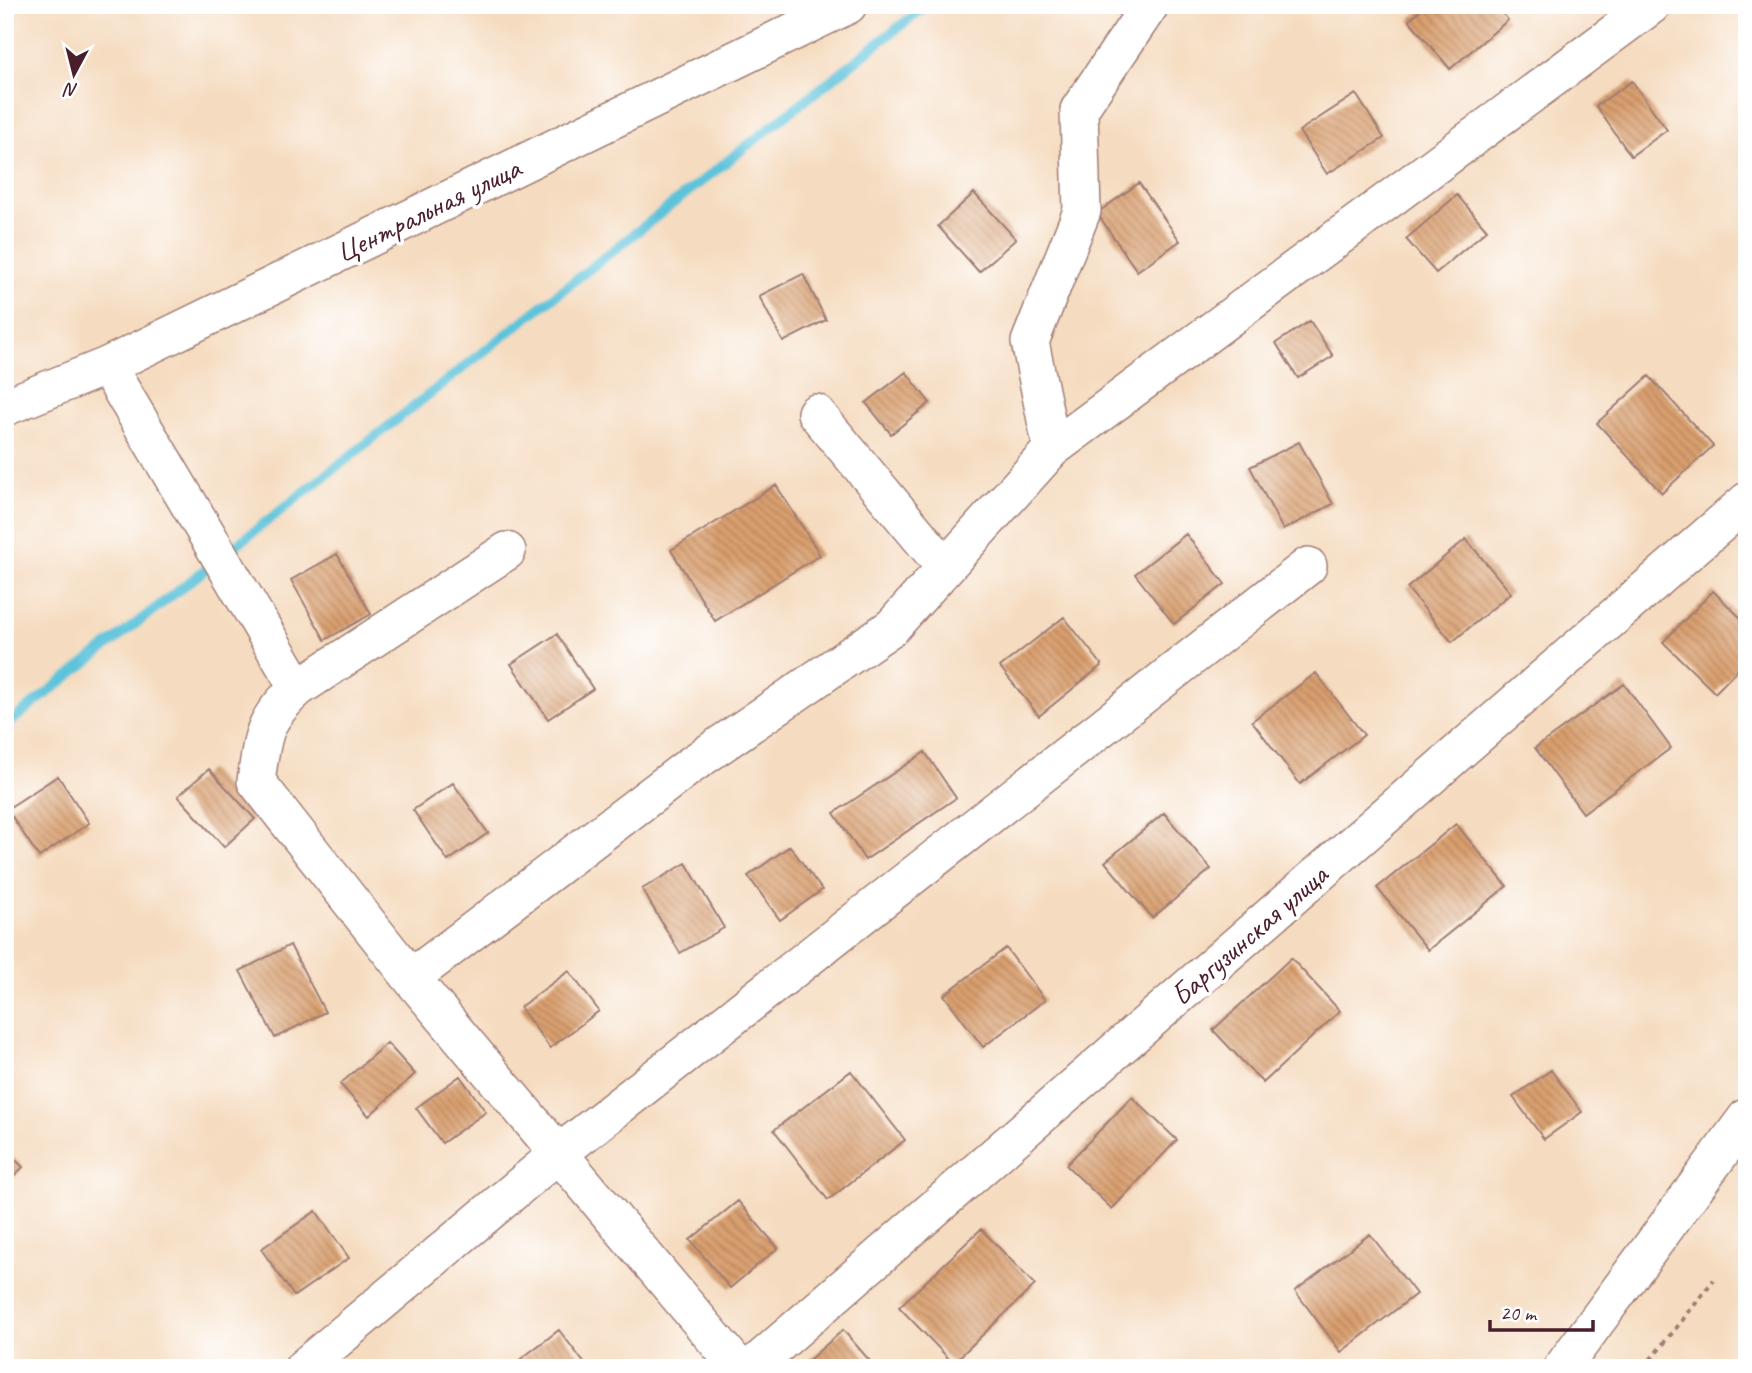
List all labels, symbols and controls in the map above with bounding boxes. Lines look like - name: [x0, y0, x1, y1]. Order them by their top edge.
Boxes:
- north arrow: [38, 38, 108, 108]
- text: N: [62, 77, 79, 103]
- street label: Центральная улица: [329, 148, 528, 271]
- street label: Баргузинская улица: [1162, 855, 1337, 1014]
- scale bar: [1490, 1289, 1593, 1333]
- text: 20 m: [1500, 1300, 1538, 1326]

